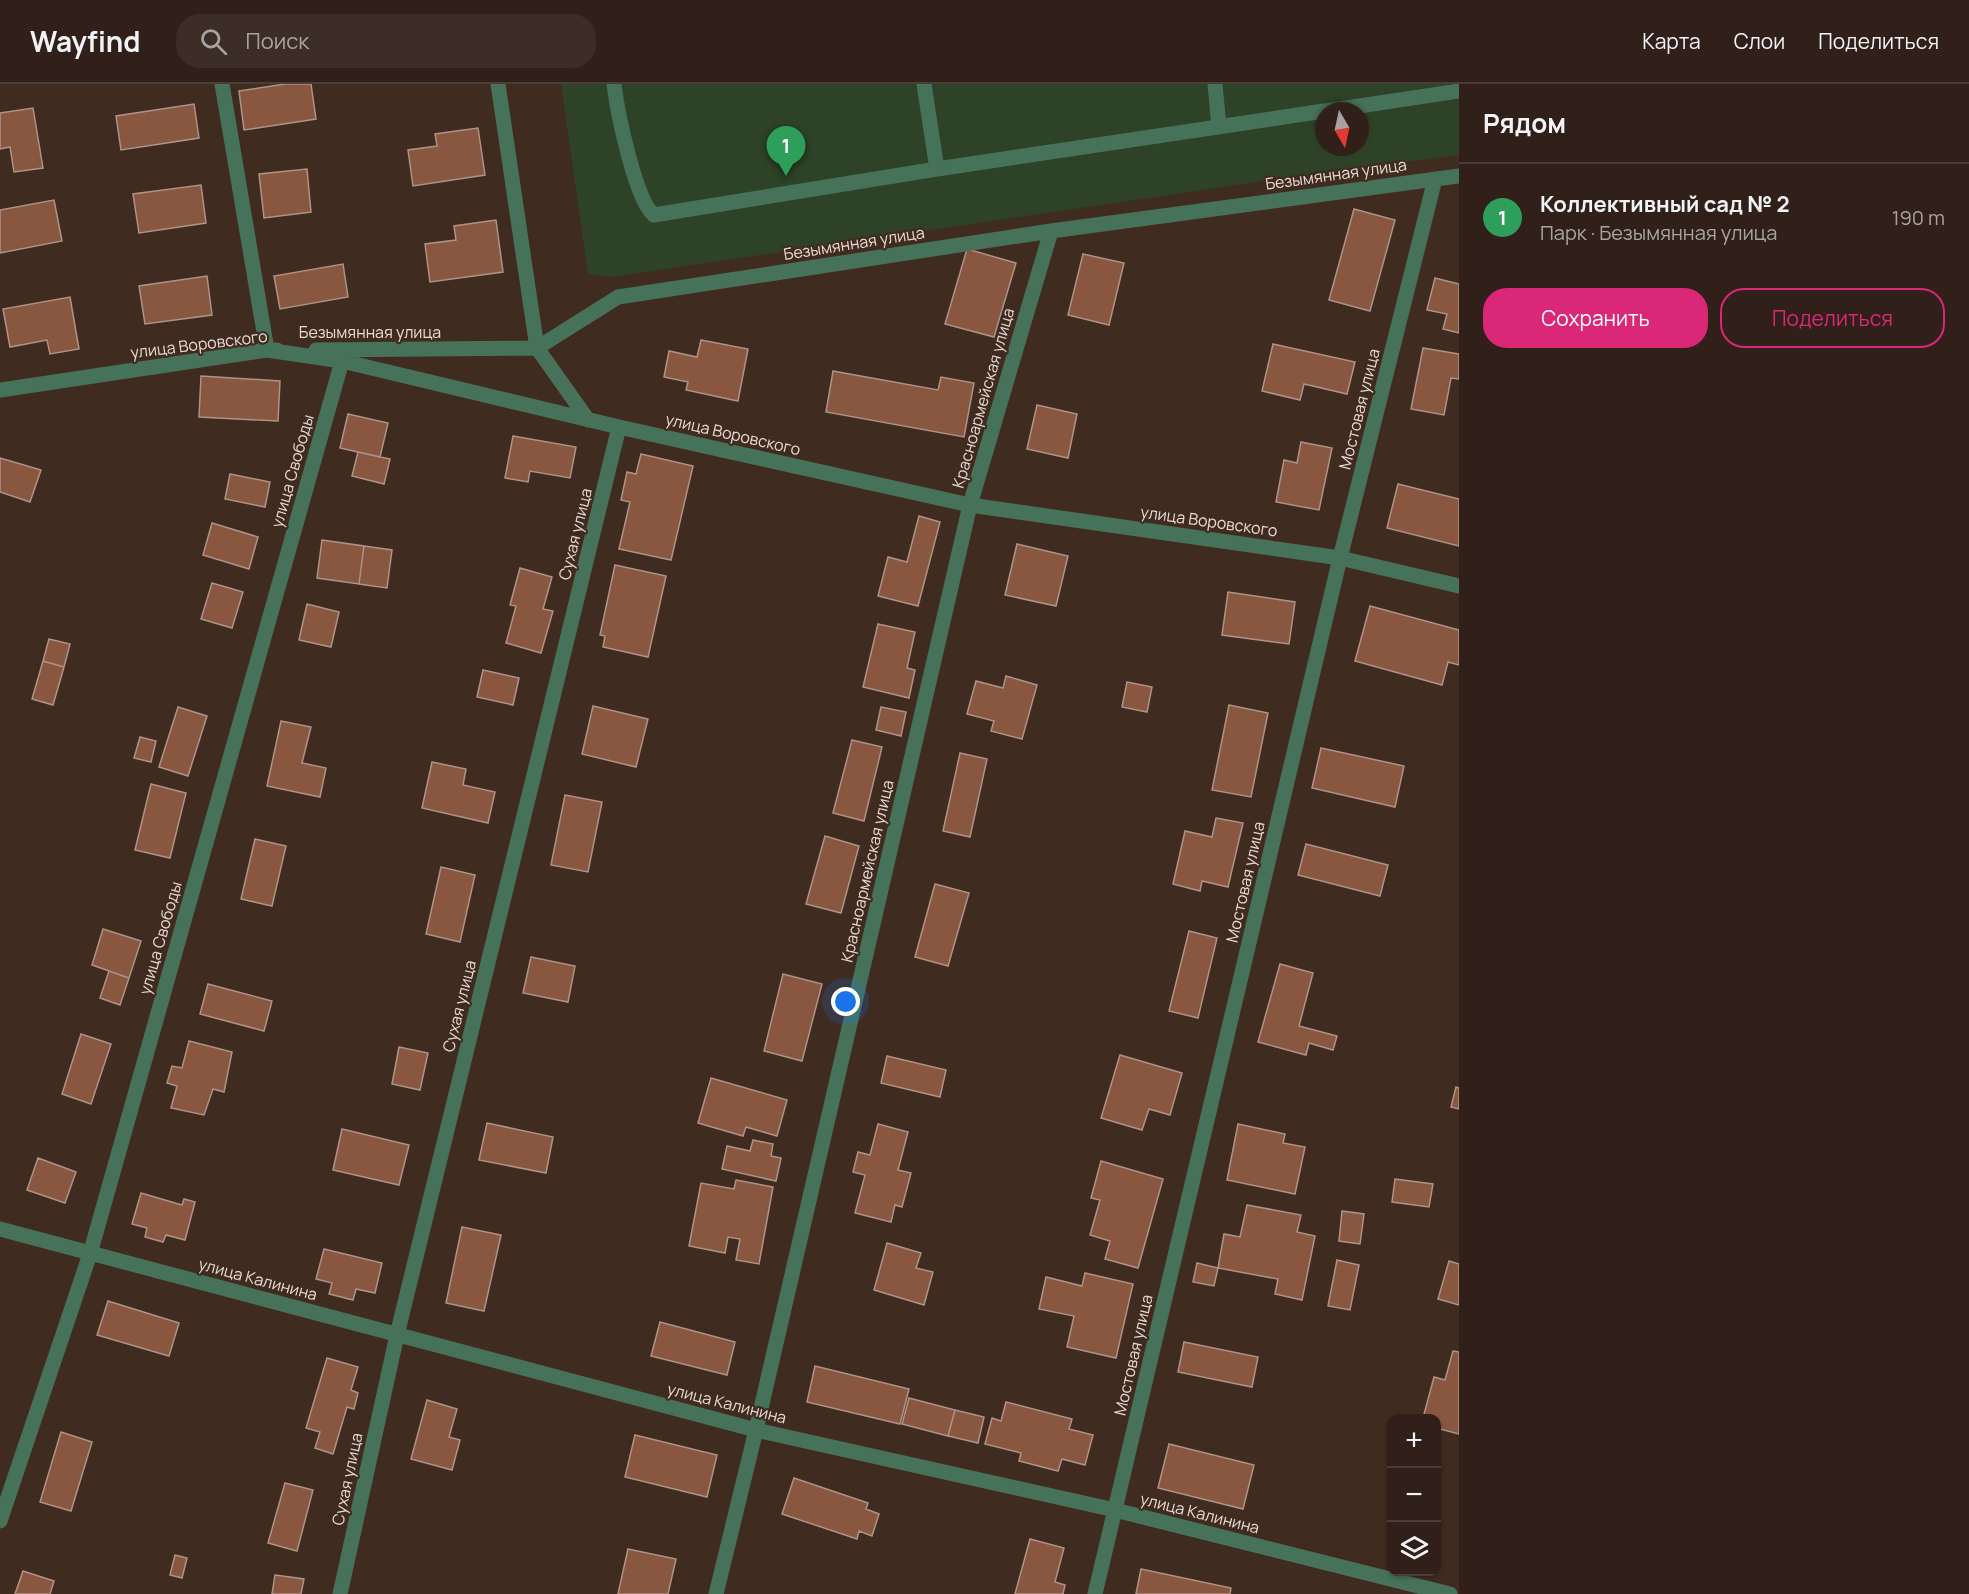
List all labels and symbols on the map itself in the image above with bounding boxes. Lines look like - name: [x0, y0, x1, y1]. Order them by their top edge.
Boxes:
- north arrow: [1315, 102, 1369, 156]
- pin: 1: [766, 126, 806, 176]
- street label: Безымянная улица: [1264, 153, 1408, 195]
- street label: Безымянная улица: [782, 221, 926, 265]
- street label: Красноармейская улица: [947, 305, 1019, 491]
- street label: Безымянная улица: [299, 321, 441, 343]
- street label: улица Воровского: [129, 325, 269, 363]
- street label: Мостовая улица: [1333, 346, 1385, 472]
- street label: улица Воровского: [663, 408, 803, 460]
- street label: улица Свободы: [265, 412, 319, 530]
- street label: Сухая улица: [553, 486, 597, 582]
- street label: улица Воровского: [1139, 501, 1279, 541]
- street label: Красноармейская улица: [835, 778, 899, 964]
- street label: Мостовая улица: [1220, 819, 1270, 945]
- street label: улица Свободы: [133, 879, 187, 997]
- street label: Сухая улица: [437, 958, 481, 1054]
- your location: [831, 987, 860, 1016]
- street label: улица Калинина: [196, 1253, 320, 1305]
- street label: Мостовая улица: [1108, 1292, 1158, 1418]
- street label: улица Калинина: [665, 1378, 789, 1428]
- street label: Сухая улица: [326, 1431, 368, 1527]
- street label: улица Калинина: [1138, 1488, 1262, 1538]

